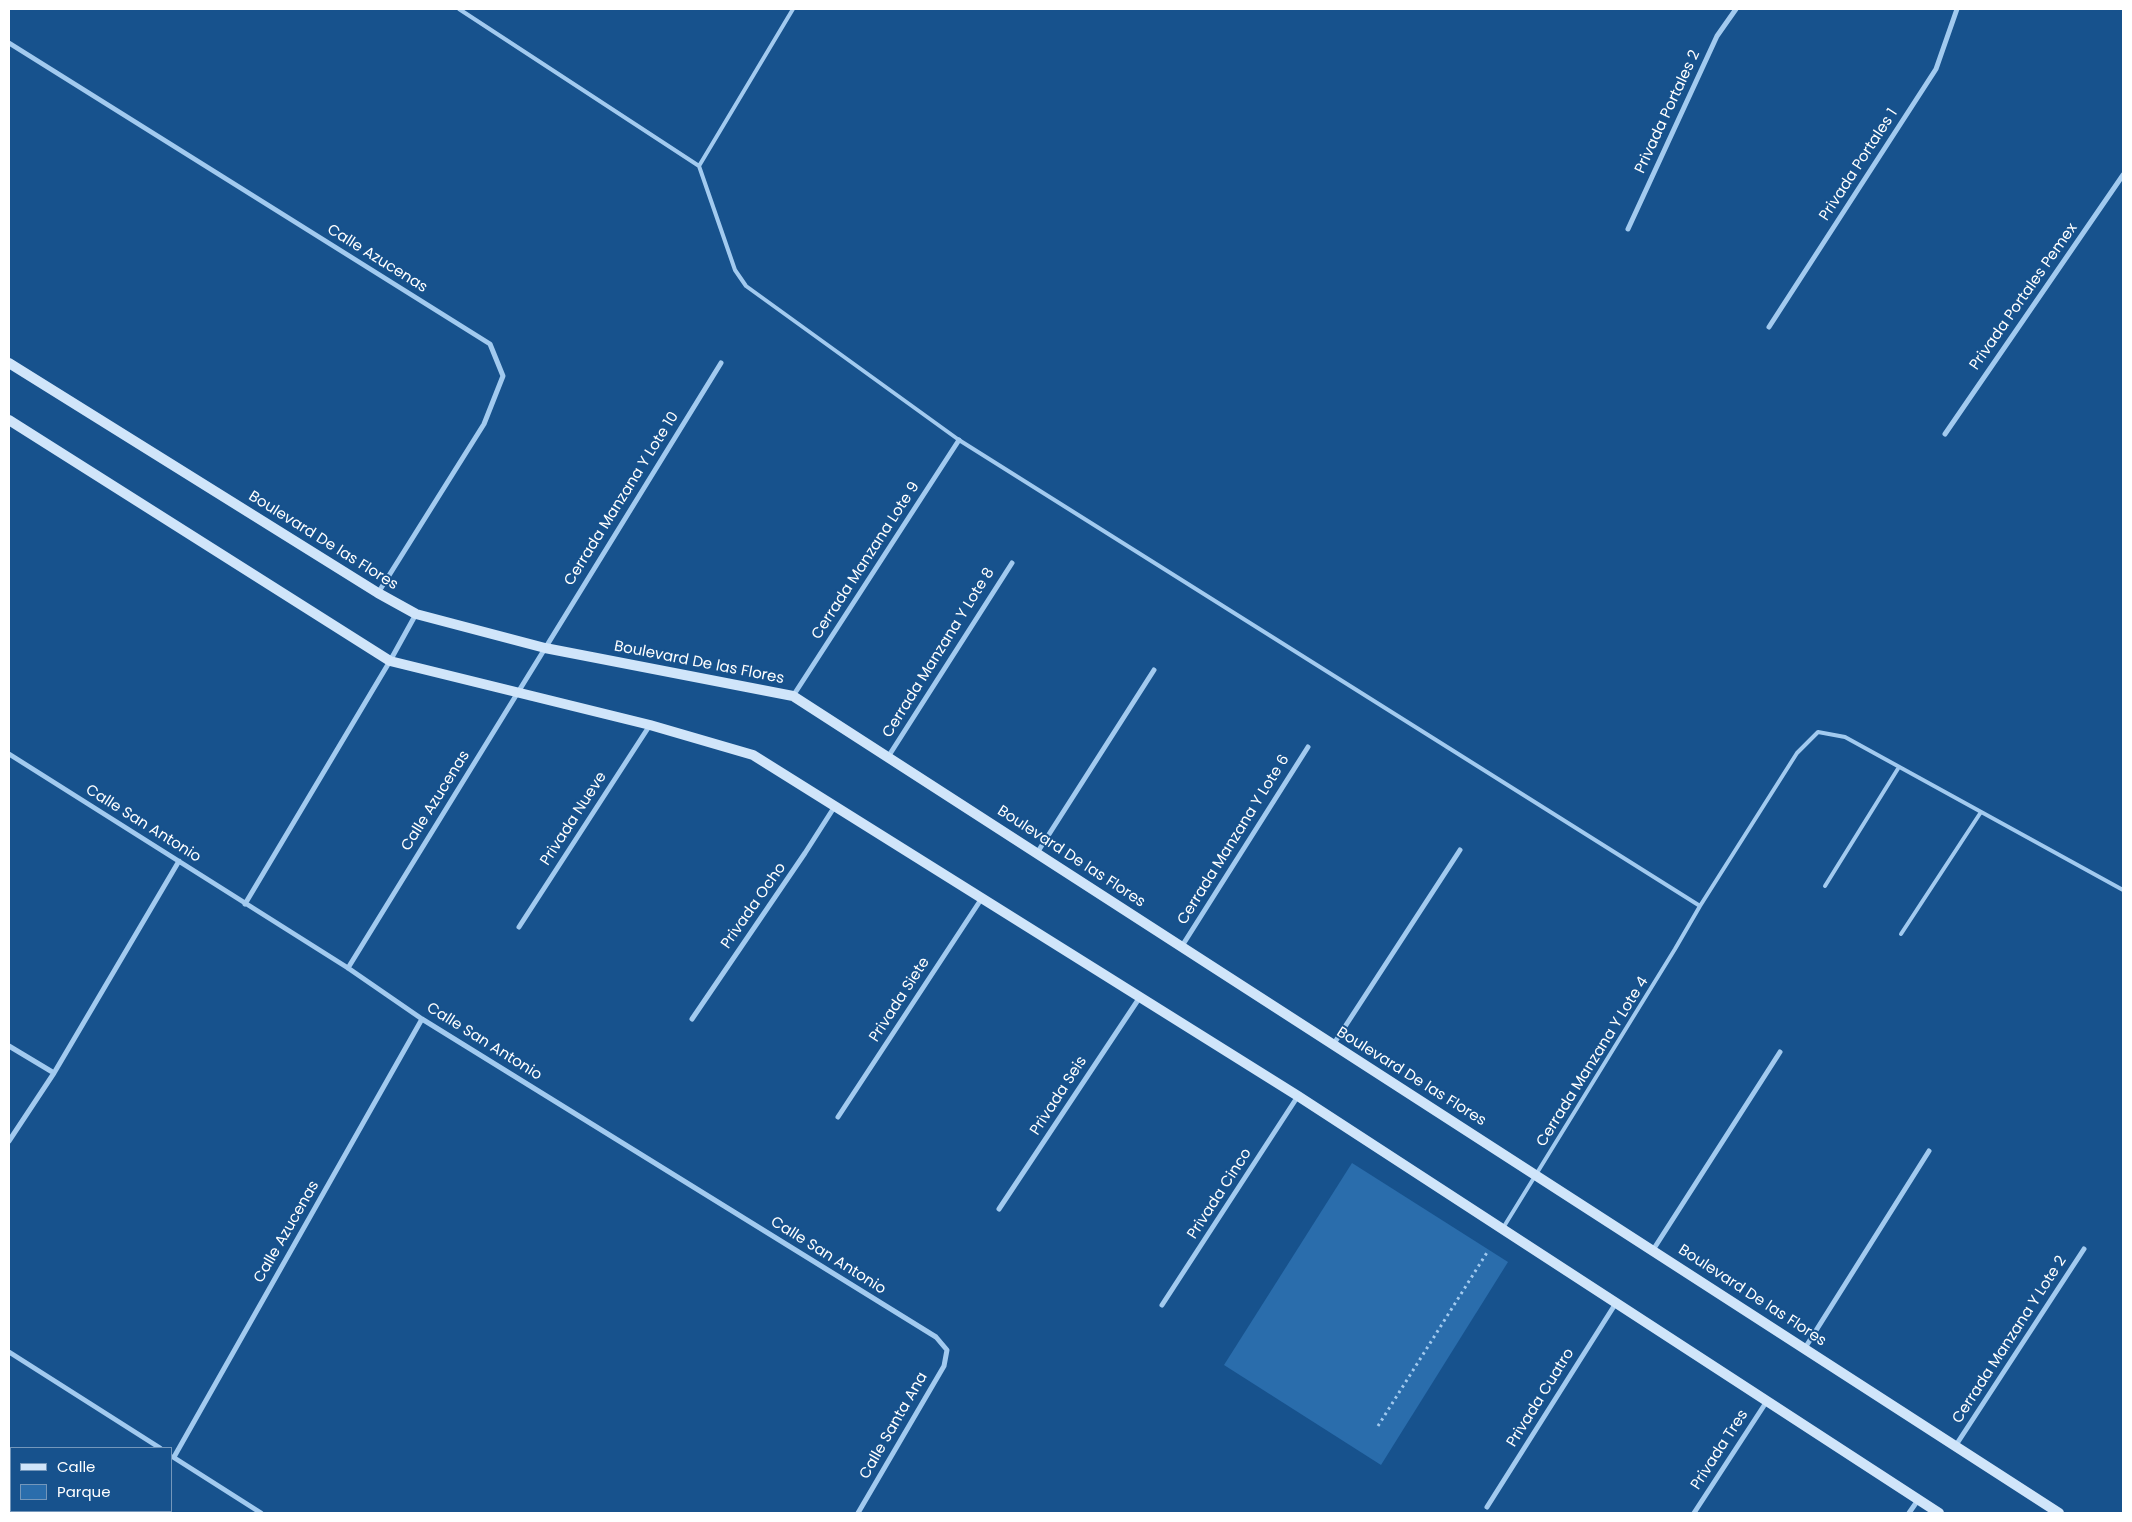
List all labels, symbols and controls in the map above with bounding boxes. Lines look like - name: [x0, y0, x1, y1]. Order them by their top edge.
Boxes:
- street label: Privada Portales 2: [1632, 48, 1704, 176]
- street label: Privada Portales 1: [1816, 106, 1902, 224]
- street label: Privada Portales Pemex: [1966, 220, 2082, 374]
- street label: Calle Azucenas: [324, 221, 430, 297]
- street label: Cerrada Manzana Y Lote 10: [561, 409, 683, 589]
- street label: Cerrada Manzana Lote 9: [808, 479, 924, 643]
- street label: Boulevard De las Flores: [245, 488, 401, 594]
- street label: Cerrada Manzana Y Lote 8: [879, 565, 999, 741]
- street label: Boulevard De las Flores: [612, 638, 786, 688]
- street label: Calle Azucenas: [398, 748, 474, 854]
- street label: Cerrada Manzana Y Lote 6: [1174, 752, 1294, 928]
- street label: Privada Nueve: [537, 769, 611, 869]
- street label: Calle San Antonio: [82, 781, 204, 867]
- street label: Boulevard De las Flores: [994, 802, 1148, 912]
- street label: Privada Ocho: [718, 860, 790, 952]
- street label: Privada Siete: [866, 954, 934, 1046]
- street label: Cerrada Manzana Y Lote 4: [1533, 974, 1653, 1150]
- street label: Calle San Antonio: [423, 999, 545, 1085]
- street label: Boulevard De las Flores: [1333, 1024, 1489, 1130]
- street label: Privada Seis: [1027, 1053, 1091, 1139]
- street label: Privada Cinco: [1184, 1145, 1256, 1243]
- street label: Calle Azucenas: [250, 1178, 324, 1286]
- street label: Calle San Antonio: [767, 1213, 889, 1299]
- street label: Boulevard De las Flores: [1675, 1241, 1829, 1351]
- street label: Cerrada Manzana Y Lote 2: [1949, 1253, 2071, 1427]
- street label: Privada Cuatro: [1503, 1345, 1579, 1451]
- street label: Calle Santa Ana: [856, 1369, 932, 1483]
- street label: Privada Tres: [1687, 1407, 1753, 1493]
- legend: [10, 1447, 172, 1512]
- text: Calle: [57, 1456, 95, 1477]
- text: Parque: [57, 1481, 110, 1502]

